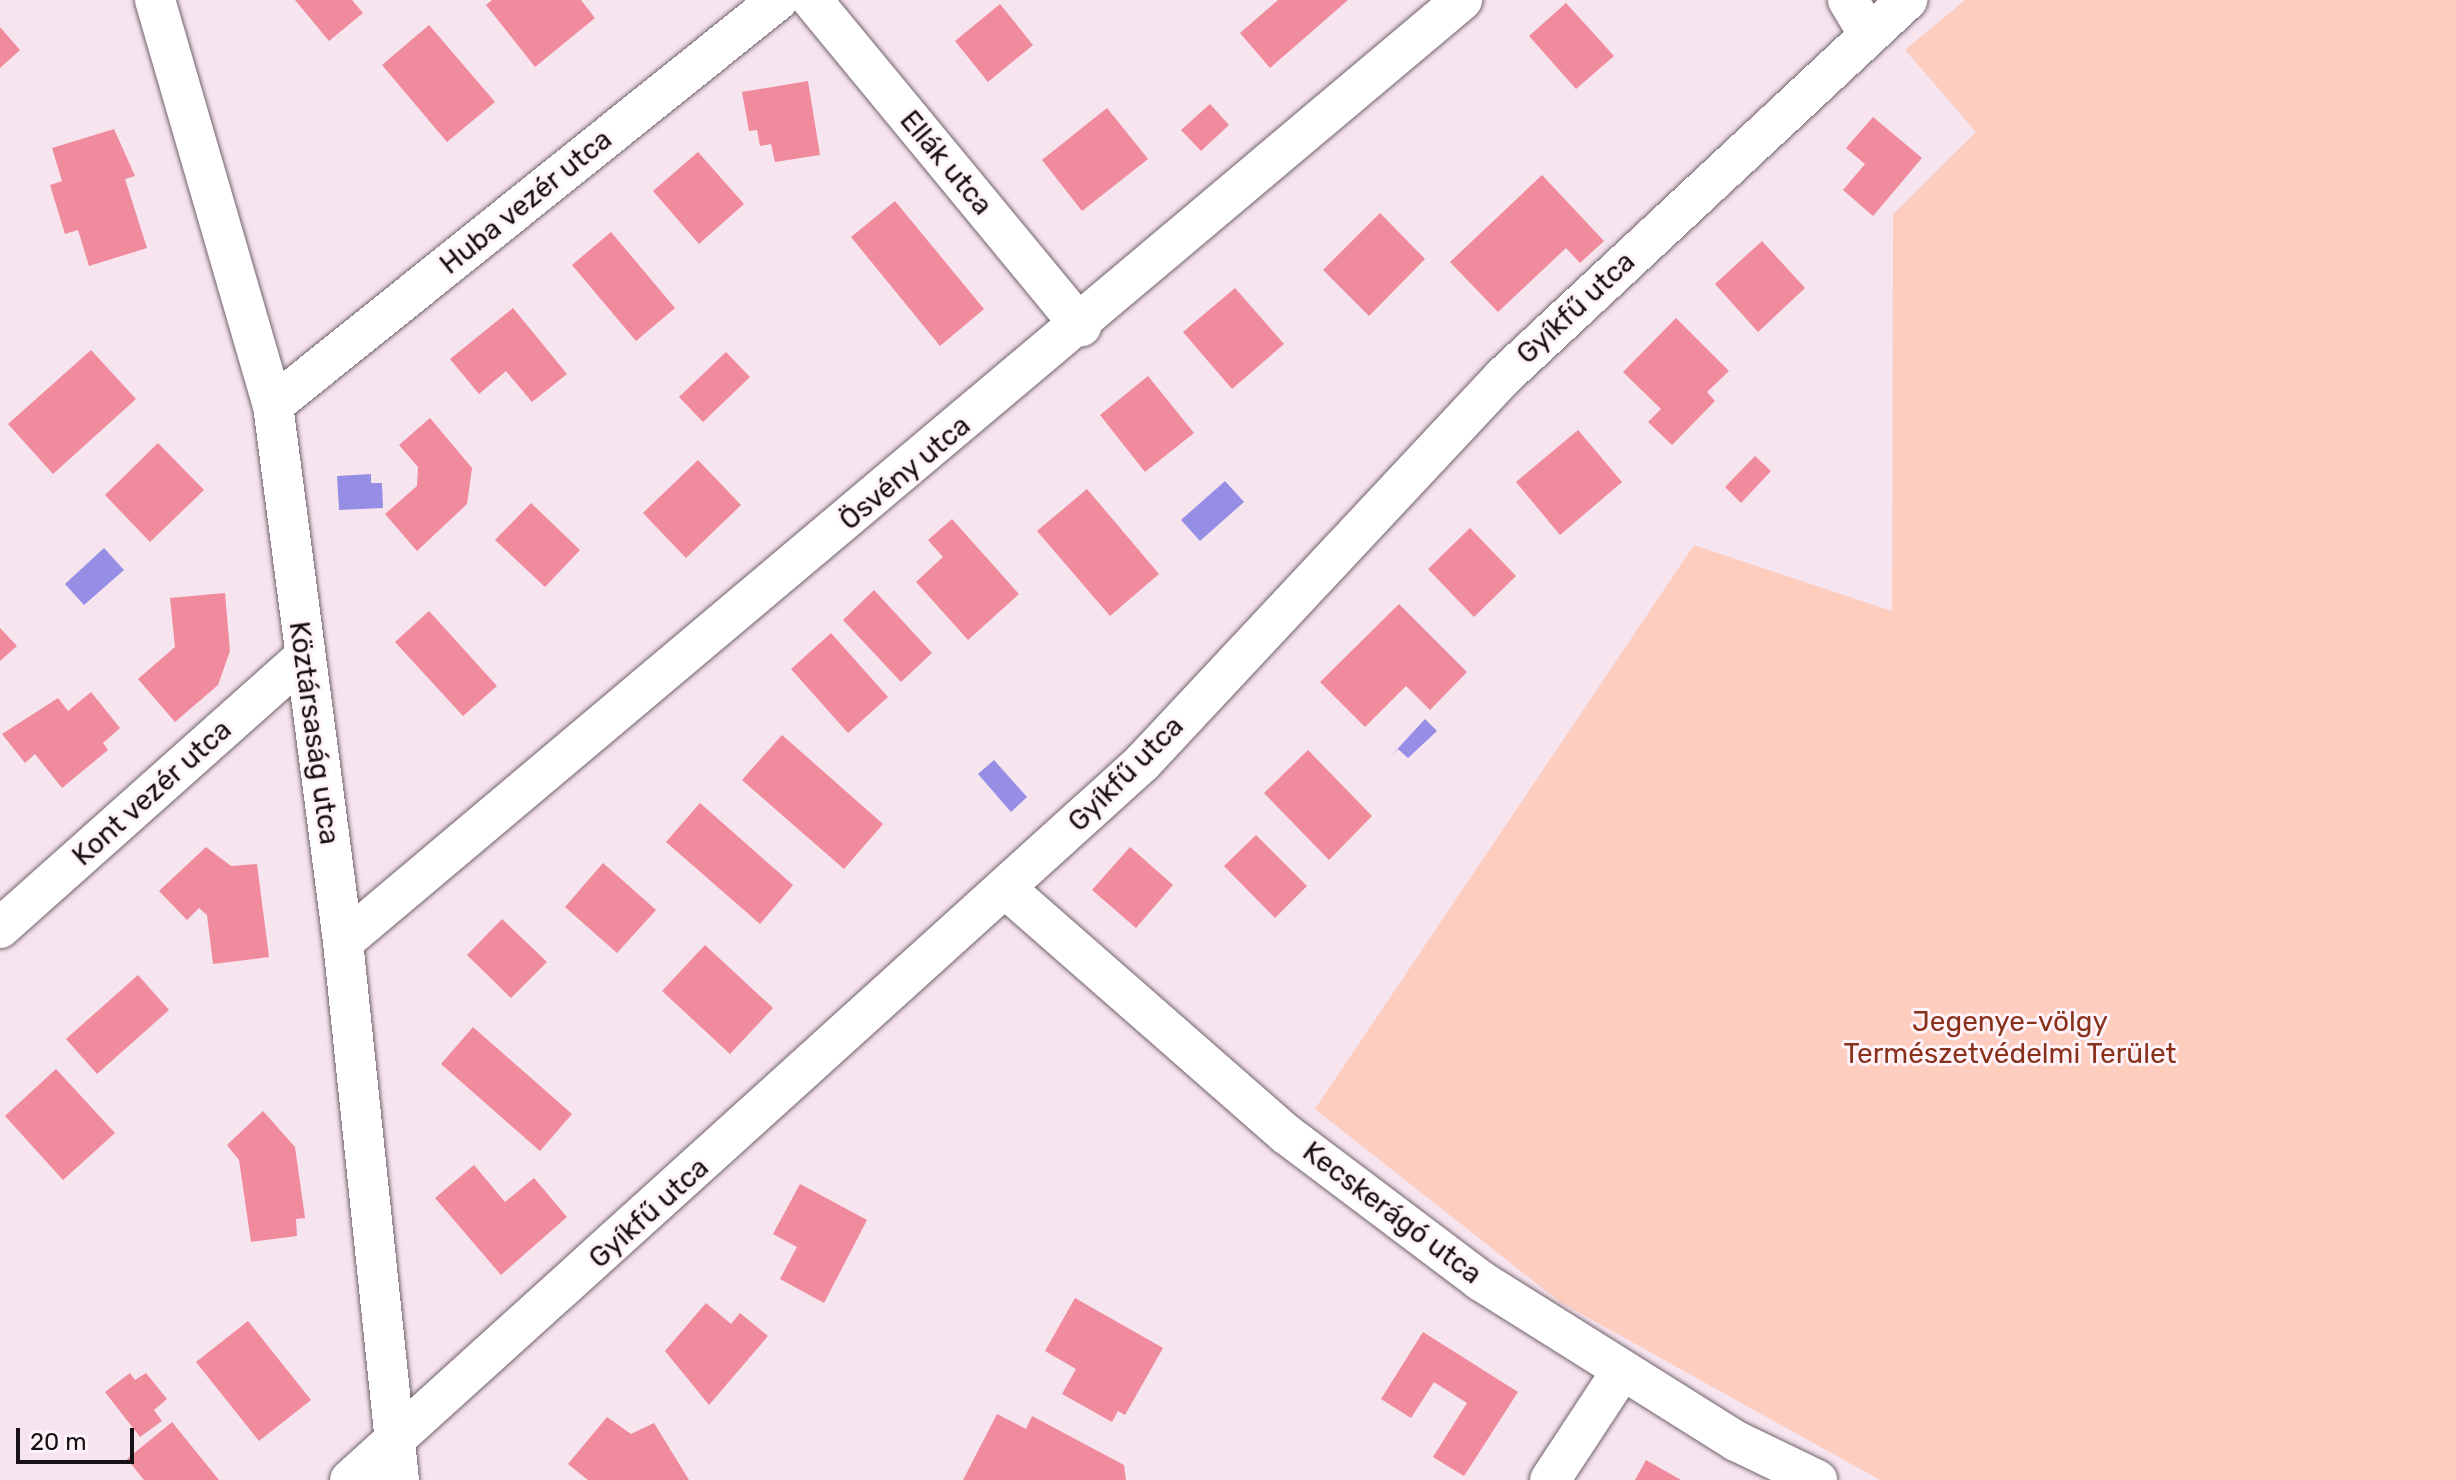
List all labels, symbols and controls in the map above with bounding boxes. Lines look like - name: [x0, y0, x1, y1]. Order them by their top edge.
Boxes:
- street label: Ellák utca: [893, 104, 999, 222]
- street label: Huba vezér utca: [433, 122, 619, 282]
- street label: Gyíkfű utca: [1510, 245, 1642, 371]
- street label: Ösvény utca: [833, 408, 977, 538]
- street label: Köztársaság utca: [282, 619, 346, 847]
- street label: Gyíkfű utca: [1061, 709, 1191, 839]
- street label: Kont vezér utca: [65, 713, 239, 873]
- park label: Jegenye-völgy Természetvédelmi Terület: [1843, 1005, 2177, 1071]
- street label: Kecskerágó utca: [1296, 1135, 1488, 1291]
- street label: Gyíkfű utca: [582, 1151, 716, 1275]
- scale bar: [20, 1412, 138, 1462]
- text: 20 m: [30, 1428, 87, 1456]

